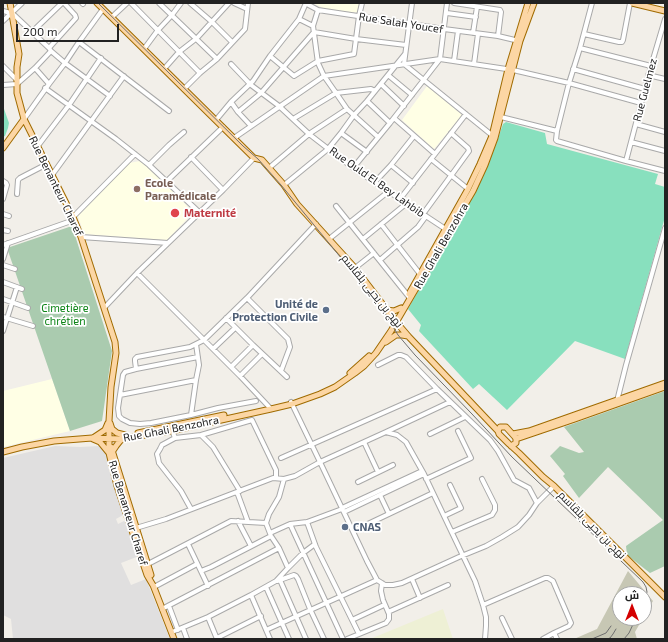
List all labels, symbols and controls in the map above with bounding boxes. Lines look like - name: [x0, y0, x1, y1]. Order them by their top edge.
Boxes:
- street label: Rue Salah Youcef: [358, 10, 444, 36]
- scale bar: [18, 16, 121, 42]
- text: 200 m: [23, 24, 57, 38]
- street label: Rue Guelmez: [630, 57, 660, 123]
- street label: Rue Benanteur Charef: [26, 134, 86, 238]
- street label: Rue Ould El Bey Lahbib: [327, 144, 427, 220]
- place label: Ecole Paramédicale: [145, 176, 216, 202]
- marker: Ecole Paramédicale: [132, 184, 142, 194]
- street label: Rue Ghali Benzohra: [411, 201, 471, 291]
- place label: Maternité: [184, 206, 236, 220]
- marker: Maternité: [169, 207, 181, 219]
- street label: نهج بن يحيى بلقاسم: [338, 252, 406, 330]
- place label: Unité de Protection Civile: [232, 297, 318, 323]
- park label: Cimetière chrétien: [41, 301, 89, 327]
- marker: Unité de Protection Civile: [321, 305, 331, 315]
- street label: Rue Ghali Benzohra: [122, 413, 220, 445]
- street label: Rue Benanteur Charef: [106, 459, 150, 567]
- street label: نهج بن يحيى بلقاسم: [555, 488, 629, 562]
- place label: CNAS: [353, 520, 381, 534]
- marker: CNAS: [340, 522, 350, 532]
- north arrow: [612, 586, 652, 626]
- text: ش: [625, 588, 639, 601]

